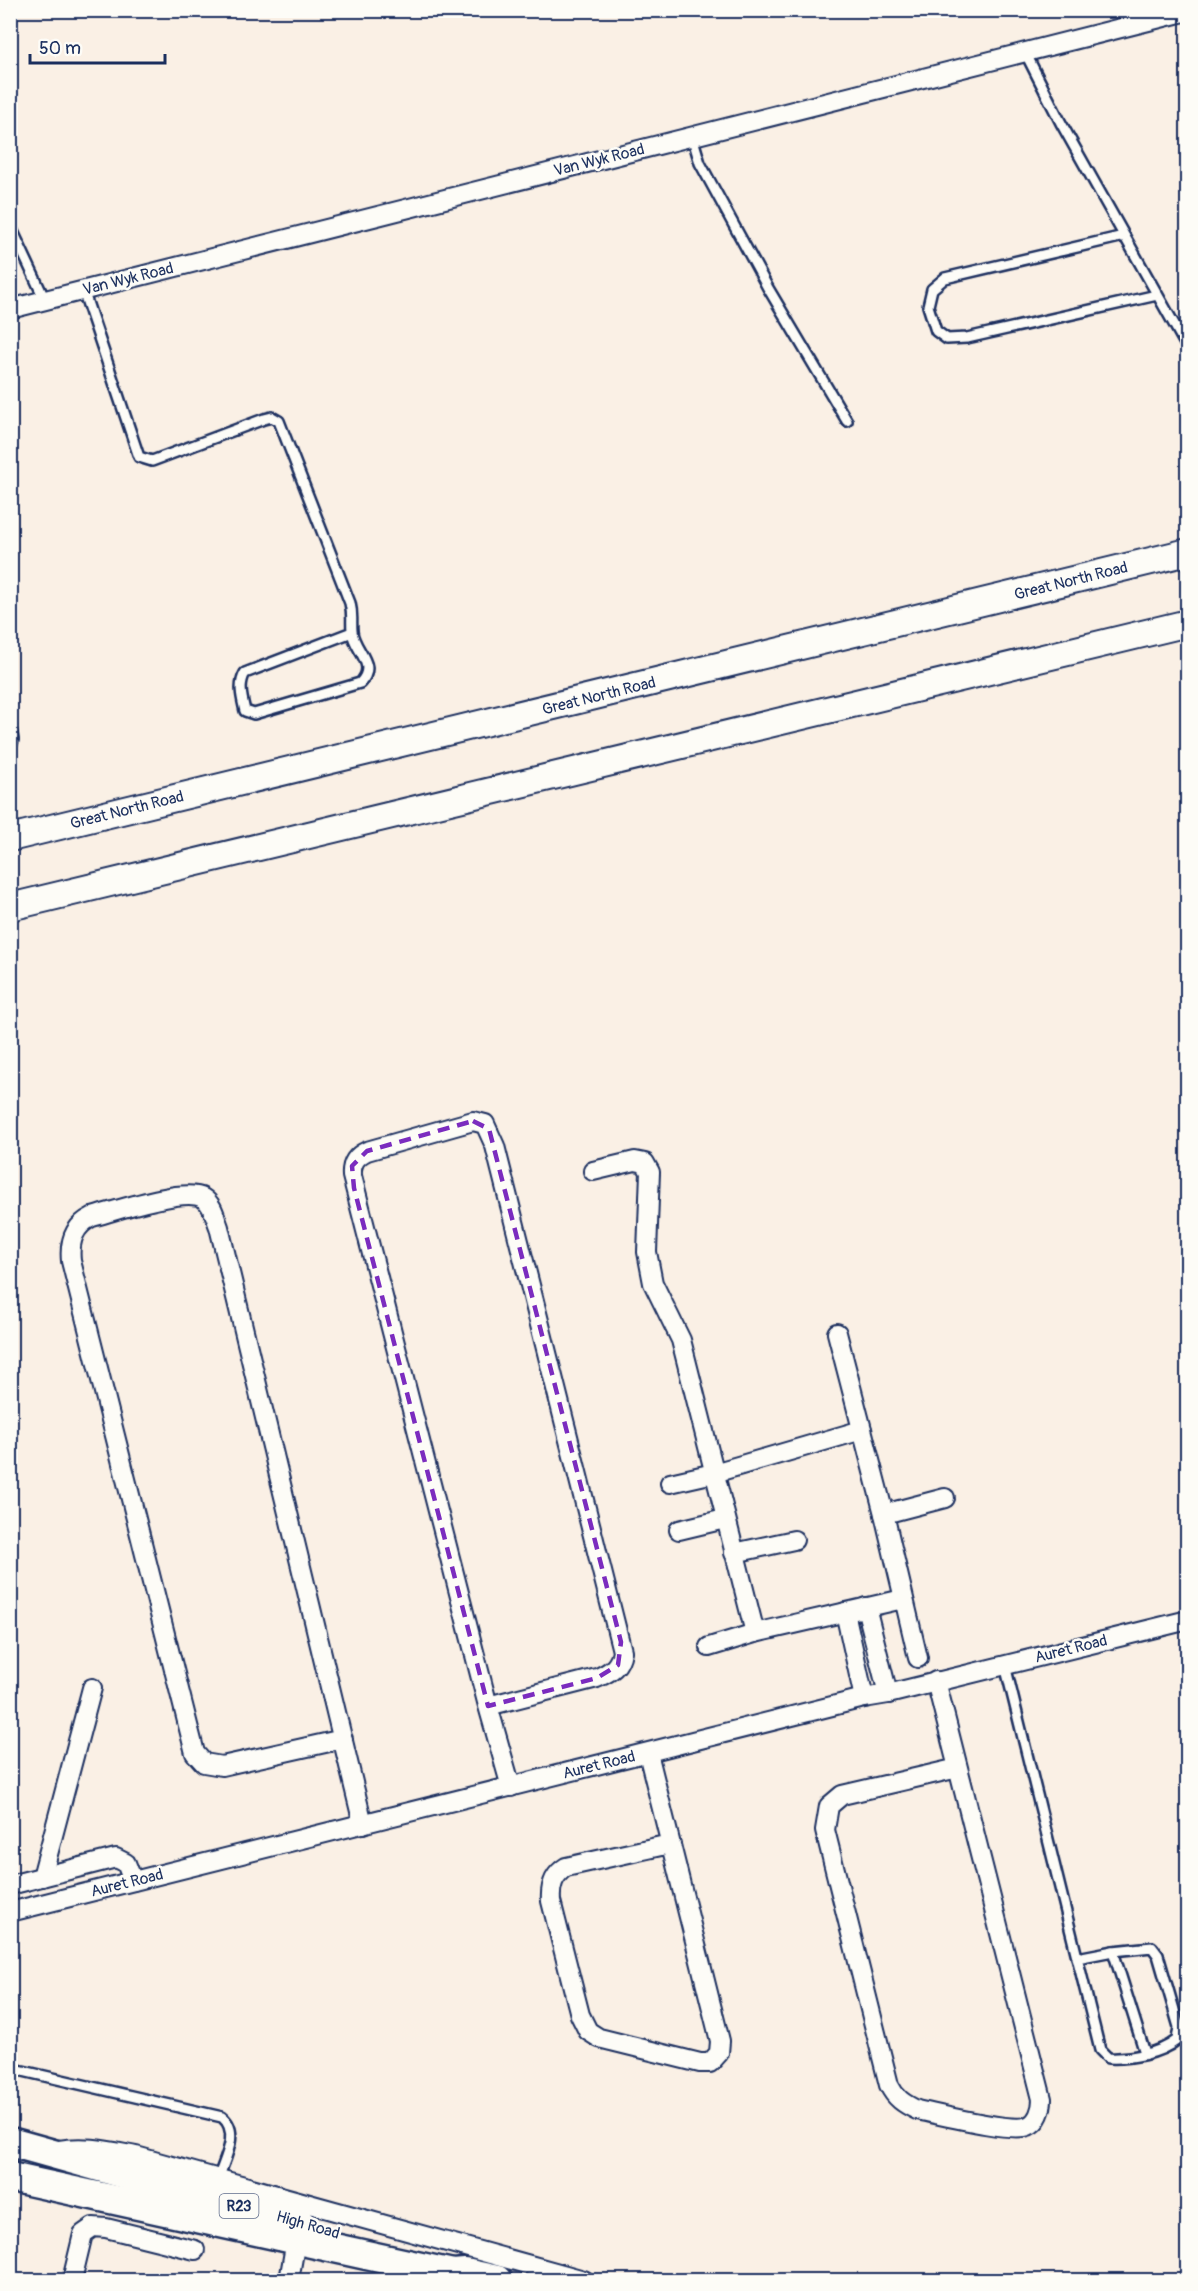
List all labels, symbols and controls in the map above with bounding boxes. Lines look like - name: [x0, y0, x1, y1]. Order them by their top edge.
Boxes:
- scale bar: [30, 27, 165, 65]
- text: 50 m: [39, 37, 81, 60]
- street label: Van Wyk Road: [552, 139, 646, 181]
- street label: Van Wyk Road: [81, 258, 175, 300]
- street label: Great North Road: [1012, 557, 1130, 605]
- street label: Great North Road: [540, 672, 658, 720]
- street label: Great North Road: [68, 786, 186, 834]
- street label: Auret Road: [1033, 1630, 1109, 1668]
- street label: Auret Road: [561, 1746, 637, 1784]
- street label: Auret Road: [89, 1864, 165, 1902]
- road number: R23: [220, 2194, 258, 2218]
- street label: High Road: [274, 2206, 342, 2244]

